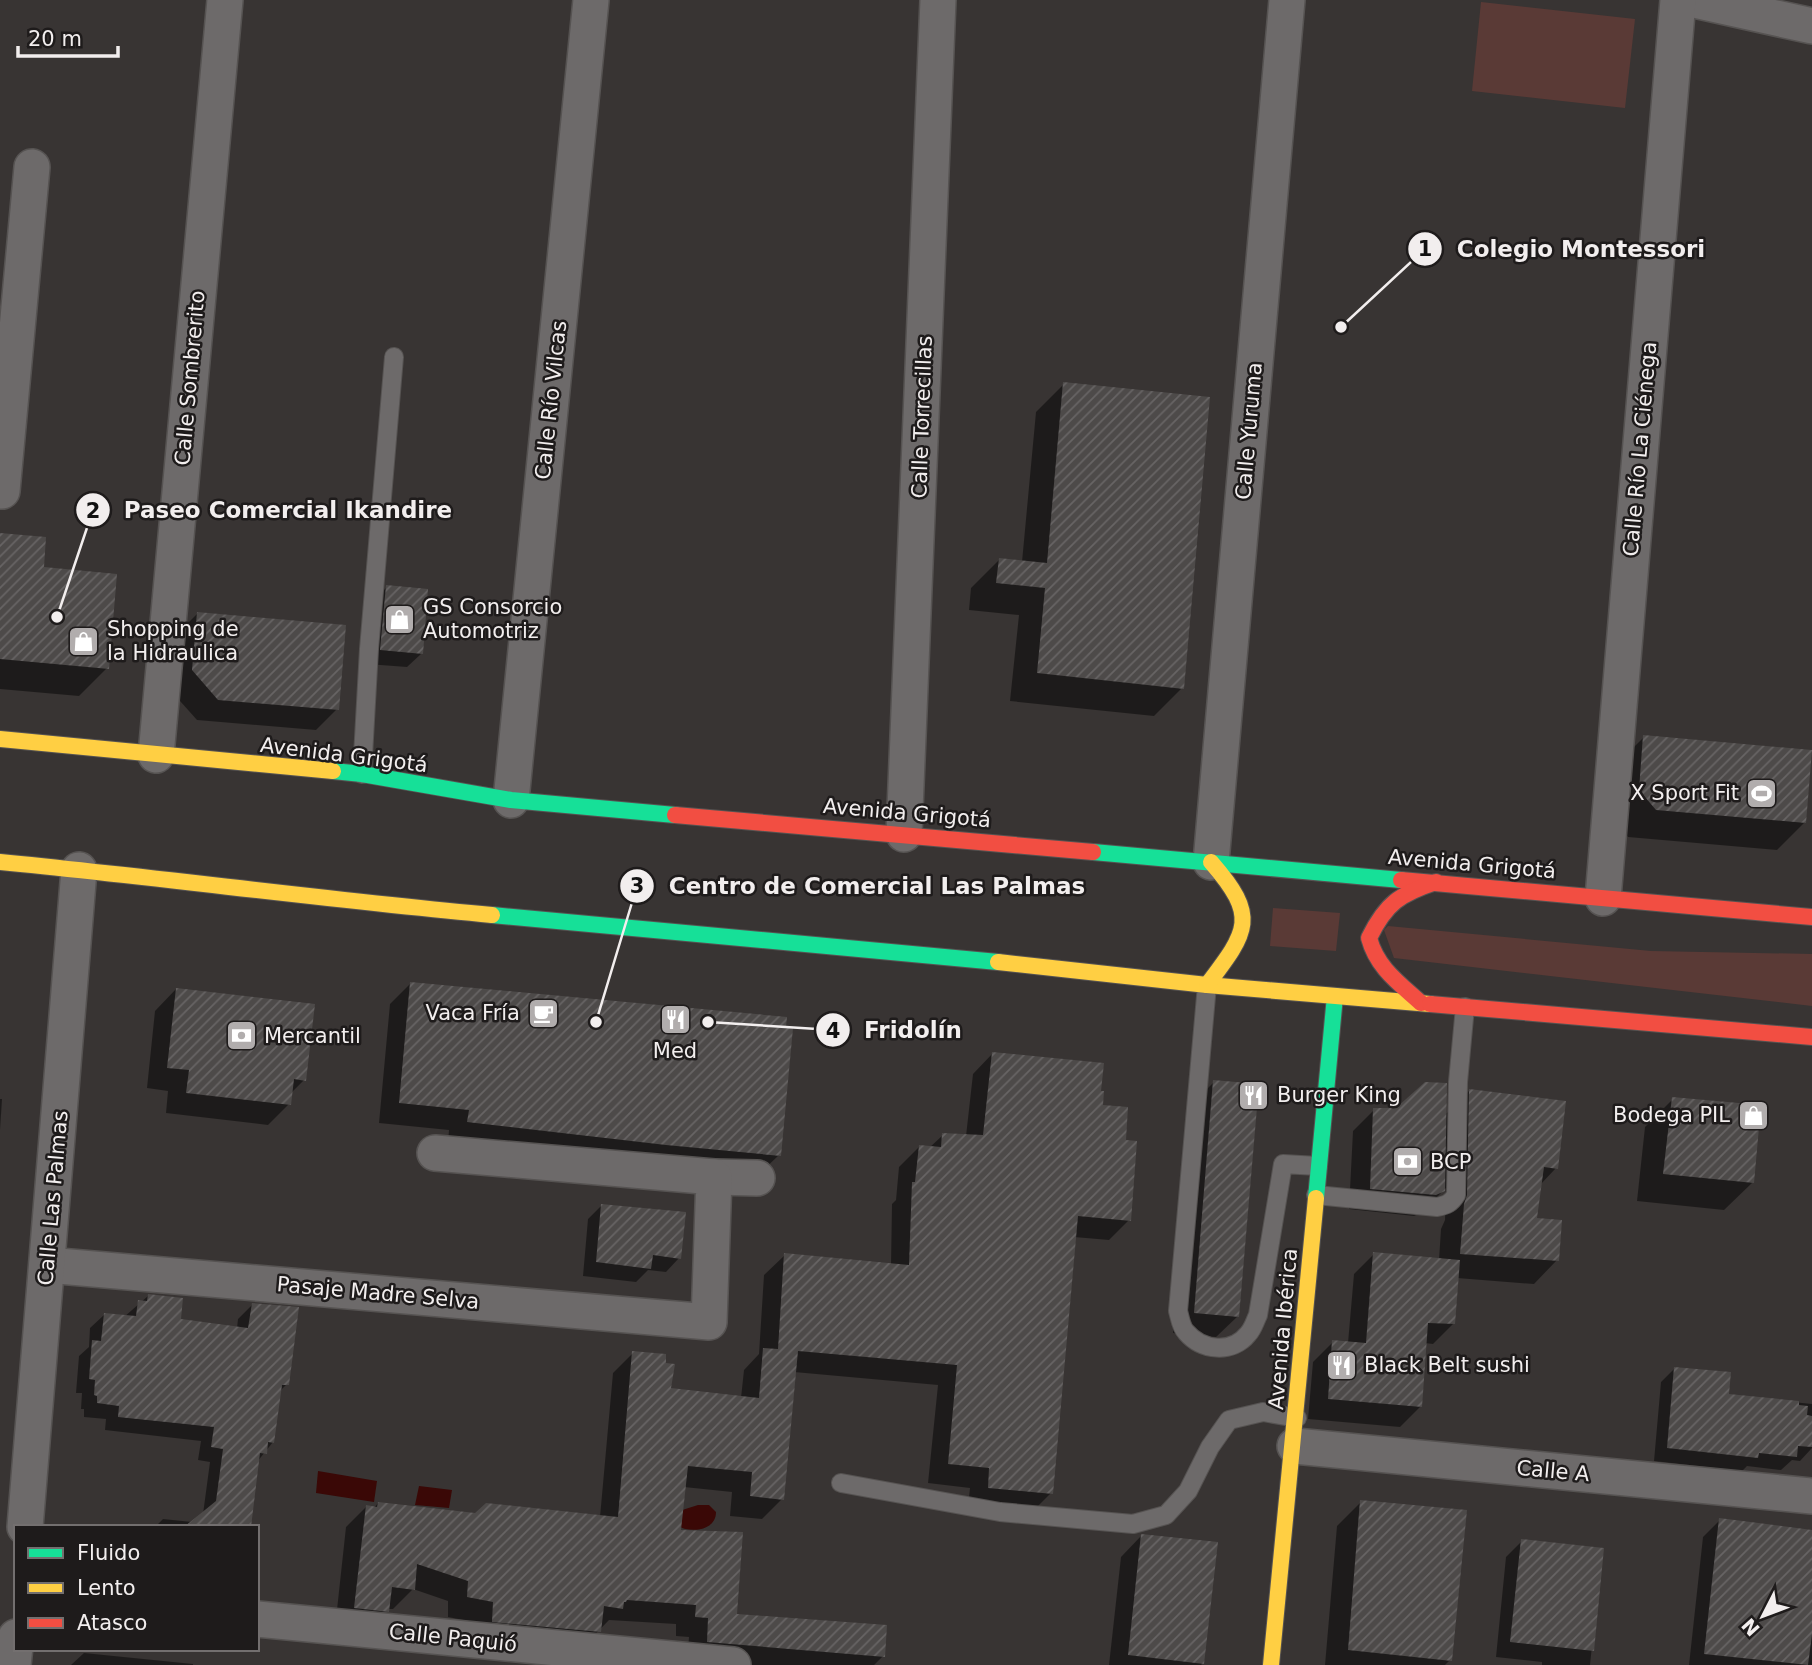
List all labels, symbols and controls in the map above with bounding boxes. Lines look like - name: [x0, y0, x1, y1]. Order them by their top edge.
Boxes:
- scale bar: [18, 14, 117, 58]
- text: 20 m: [28, 27, 82, 51]
- callout: Colegio Montessori: [1408, 227, 1719, 271]
- text: Colegio Montessori: [1457, 236, 1705, 262]
- text: 1: [1418, 237, 1432, 261]
- street label: Calle Sombrerito: [170, 290, 210, 466]
- street label: Calle Río Vilcas: [531, 319, 571, 481]
- street label: Calle Torrecillas: [907, 335, 937, 499]
- street label: Calle Río La Ciénega: [1619, 340, 1661, 558]
- street label: Calle Yuruma: [1231, 361, 1267, 501]
- callout: Paseo Comercial Ikandire: [75, 488, 466, 532]
- text: Paseo Comercial Ikandire: [124, 497, 452, 523]
- text: 2: [86, 499, 100, 523]
- place label: GS Consorcio Automotriz: [423, 595, 562, 643]
- shop icon: GS Consorcio Automotriz: [383, 602, 417, 636]
- place label: Shopping de la Hidraulica: [107, 617, 239, 665]
- shop icon: Shopping de la Hidraulica: [67, 624, 101, 658]
- street label: Avenida Grigotá: [259, 733, 429, 777]
- sports icon: X Sport Fit: [1745, 776, 1779, 810]
- place label: X Sport Fit: [1630, 781, 1739, 805]
- street label: Avenida Grigotá: [822, 794, 992, 832]
- street label: Avenida Grigotá: [1387, 845, 1557, 883]
- callout: Centro de Comercial Las Palmas: [620, 864, 1099, 908]
- text: Centro de Comercial Las Palmas: [669, 873, 1085, 899]
- text: 3: [630, 874, 644, 898]
- cafe icon: Vaca Fría: [526, 996, 560, 1030]
- place label: Vaca Fría: [425, 1001, 520, 1025]
- restaurant icon: Med: [658, 1002, 692, 1036]
- callout: Fridolín: [816, 1008, 976, 1052]
- text: Fridolín: [864, 1017, 962, 1043]
- bank icon: Mercantil: [224, 1019, 258, 1053]
- text: 4: [826, 1019, 840, 1043]
- place label: Mercantil: [264, 1024, 361, 1048]
- place label: Med: [653, 1039, 697, 1063]
- restaurant icon: Burger King: [1237, 1078, 1271, 1112]
- place label: Burger King: [1277, 1083, 1401, 1107]
- shop icon: Bodega PIL: [1736, 1098, 1770, 1132]
- place label: Bodega PIL: [1613, 1103, 1730, 1127]
- street label: Calle Las Palmas: [33, 1109, 73, 1287]
- bank icon: BCP: [1390, 1145, 1424, 1179]
- place label: BCP: [1430, 1150, 1471, 1174]
- street label: Avenida Ibérica: [1264, 1247, 1302, 1411]
- street label: Pasaje Madre Selva: [276, 1272, 480, 1314]
- restaurant icon: Black Belt sushi: [1324, 1348, 1358, 1382]
- place label: Black Belt sushi: [1364, 1353, 1530, 1377]
- street label: Calle A: [1516, 1456, 1591, 1486]
- legend: [14, 1525, 259, 1651]
- text: Fluido: [77, 1541, 140, 1565]
- text: Lento: [77, 1576, 136, 1600]
- north arrow: [1728, 1581, 1798, 1651]
- text: Atasco: [77, 1611, 147, 1635]
- text: N: [1737, 1614, 1764, 1641]
- street label: Calle Paquió: [388, 1619, 518, 1657]

